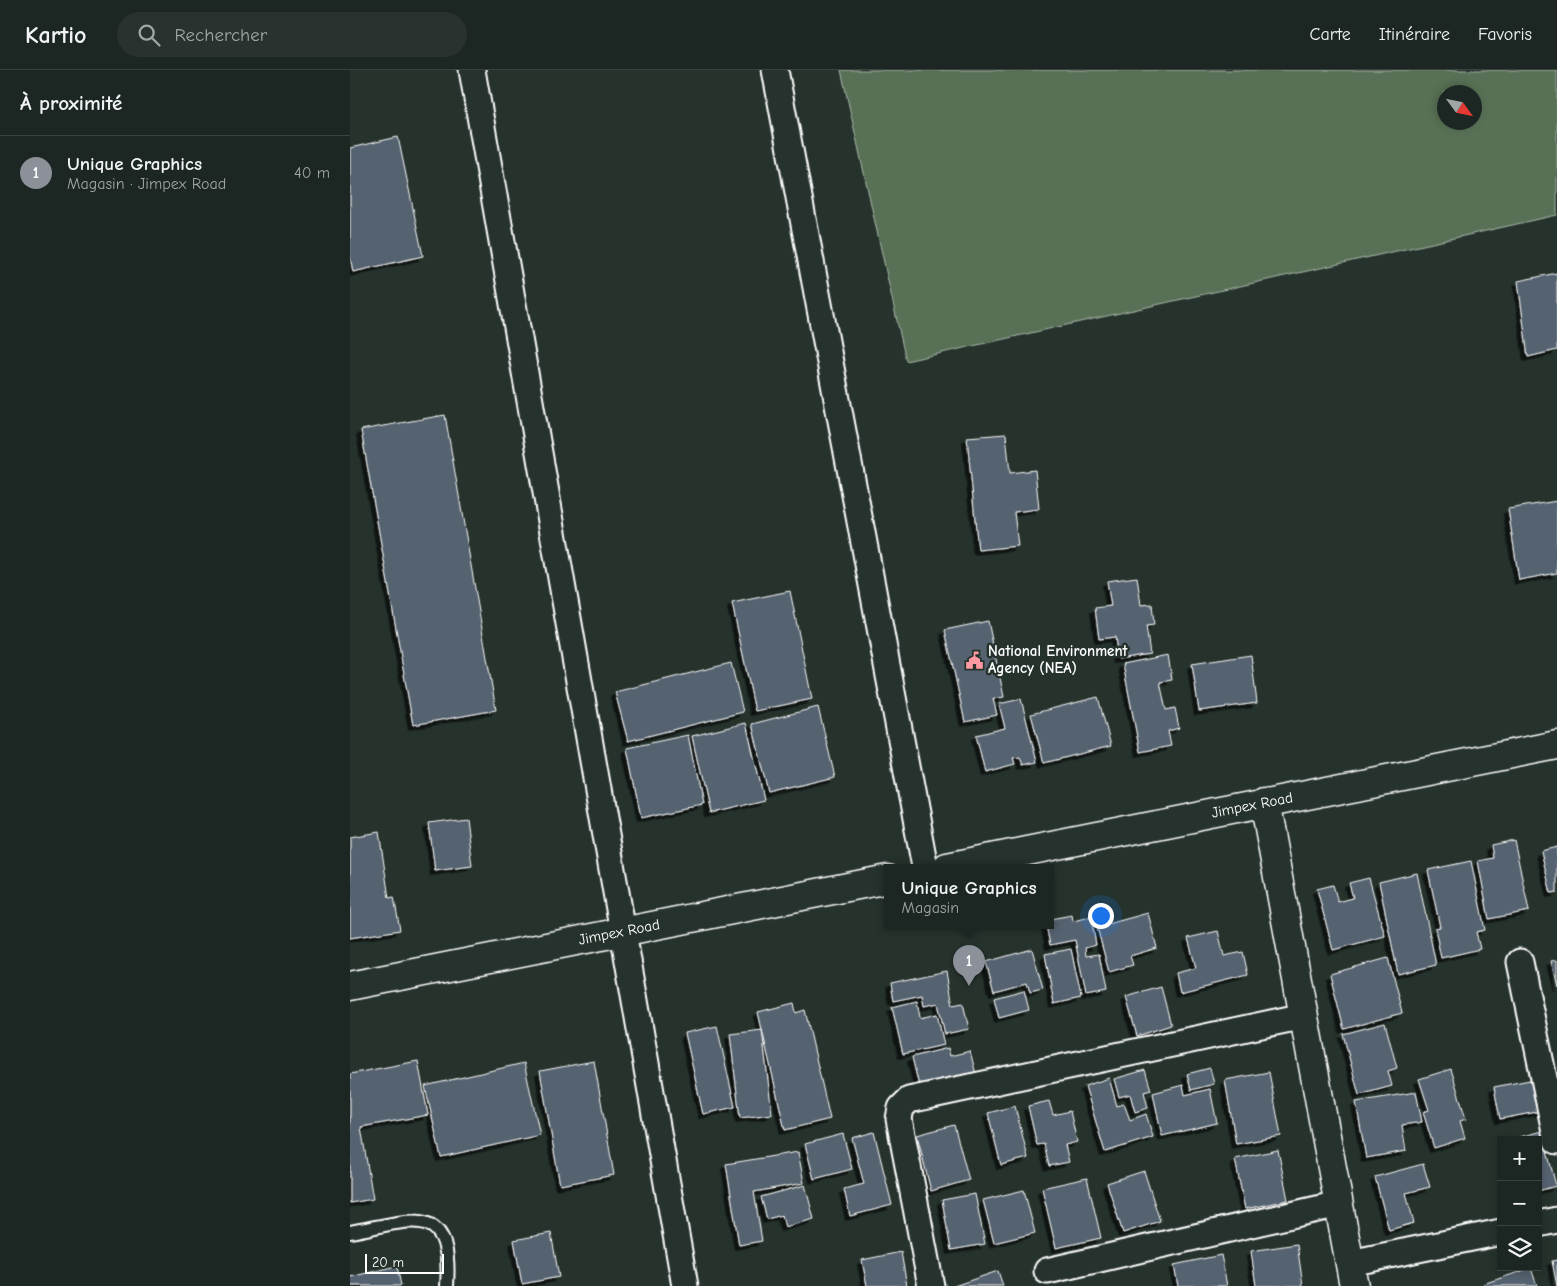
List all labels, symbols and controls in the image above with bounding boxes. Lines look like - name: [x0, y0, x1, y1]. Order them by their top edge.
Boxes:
- search box: [117, 12, 467, 57]
- text: Kartio: [25, 21, 87, 49]
- icon: search: [135, 21, 163, 49]
- text: Rechercher: [175, 24, 267, 46]
- text: Carte: [1310, 24, 1351, 45]
- text: Itinéraire: [1379, 24, 1450, 45]
- text: Favoris: [1478, 24, 1532, 45]
- north arrow: [1437, 85, 1482, 130]
- text: À proximité: [20, 91, 122, 115]
- text: Unique Graphics: [67, 153, 202, 175]
- text: 1: [33, 164, 39, 182]
- text: 40 m: [294, 164, 330, 182]
- text: Magasin · Jimpex Road: [67, 175, 226, 193]
- place label: National Environment Agency (NEA): [988, 642, 1129, 677]
- public building icon: National Environment Agency (NEA): [964, 650, 984, 670]
- street label: Jimpex Road: [1210, 788, 1294, 822]
- popup: [884, 864, 1054, 929]
- text: Unique Graphics: [902, 877, 1037, 899]
- text: Magasin: [902, 899, 959, 917]
- your location: [1088, 903, 1114, 929]
- street label: Jimpex Road: [577, 915, 661, 949]
- pin: 1: [953, 945, 985, 986]
- map controls: [1497, 1136, 1542, 1271]
- button: +: [1497, 1136, 1542, 1181]
- button: −: [1497, 1181, 1542, 1226]
- button: layers: [1497, 1226, 1542, 1271]
- scale bar: [365, 1251, 444, 1274]
- text: 20 m: [372, 1254, 404, 1271]

